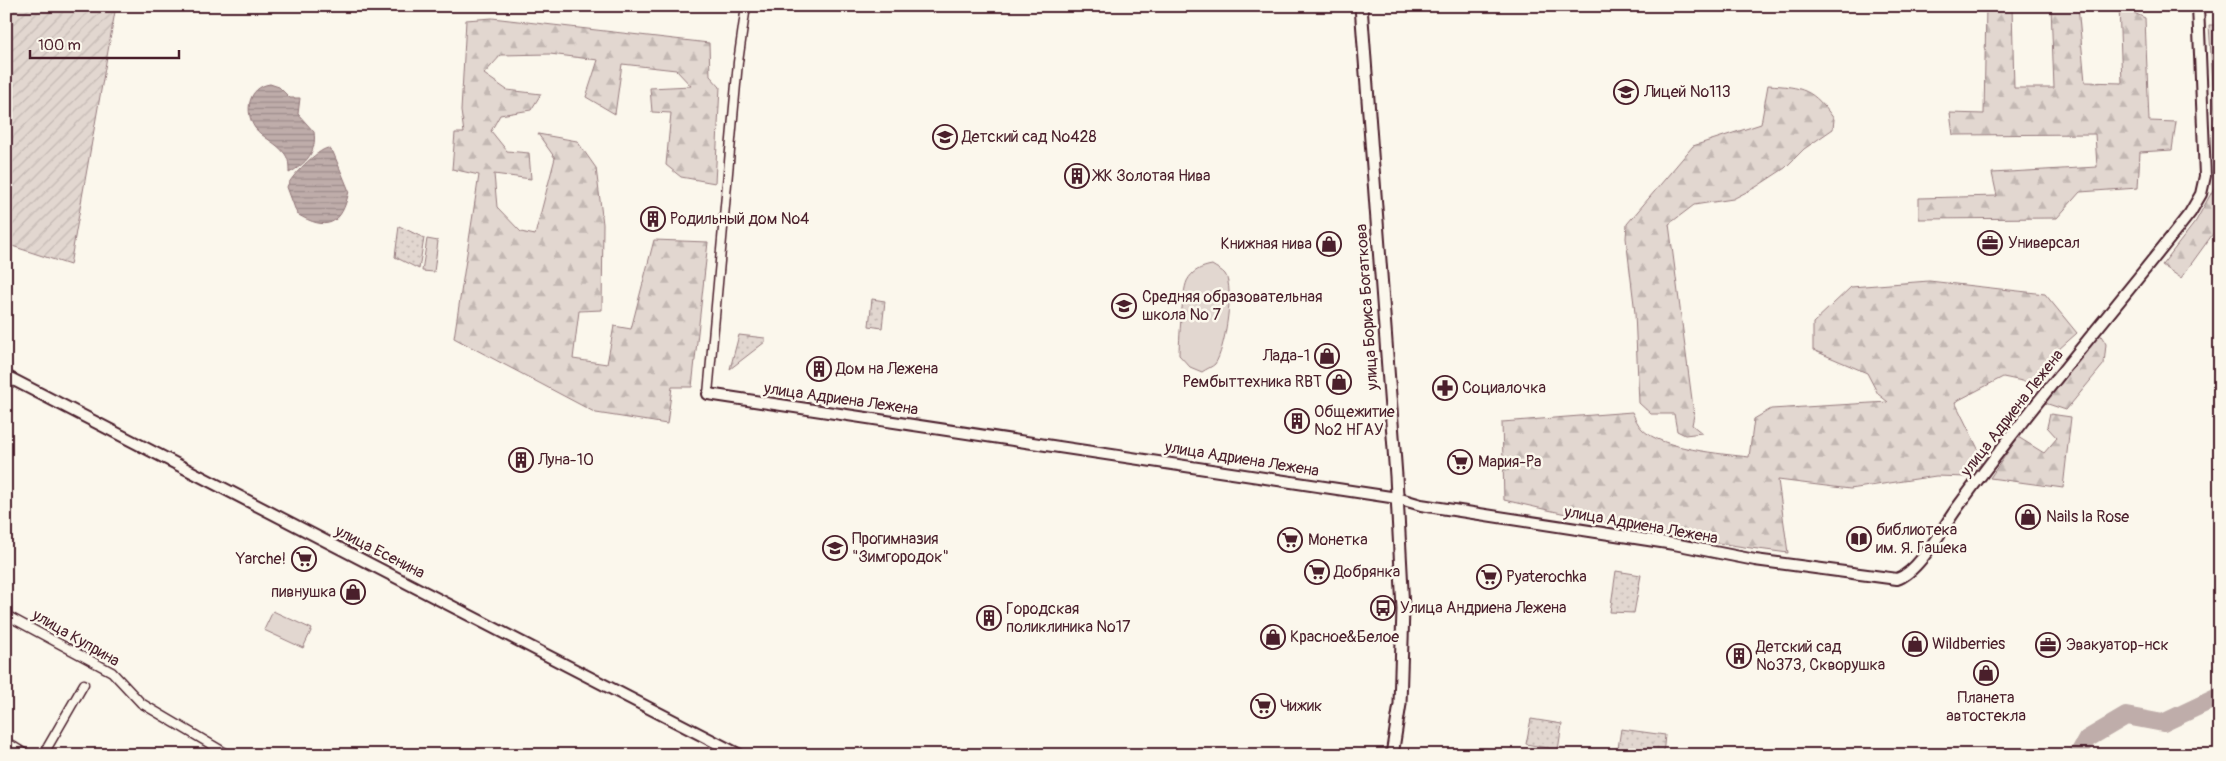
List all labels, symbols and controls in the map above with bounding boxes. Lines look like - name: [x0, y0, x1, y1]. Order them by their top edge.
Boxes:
- scale bar: [30, 28, 179, 60]
- text: 100 m: [38, 36, 81, 55]
- school or university icon: Лицей №113: [1613, 79, 1639, 105]
- place label: Лицей №113: [1643, 82, 1731, 102]
- school or university icon: Детский сад №428: [932, 124, 958, 150]
- place label: Детский сад №428: [961, 127, 1097, 147]
- building icon: ЖК Золотая Нива: [1064, 163, 1090, 189]
- place label: ЖК Золотая Нива: [1091, 166, 1210, 186]
- building icon: Родильный дом №4: [640, 206, 666, 232]
- place label: Родильный дом №4: [670, 209, 809, 229]
- street label: улица Бориса Богаткова: [1351, 223, 1383, 392]
- office icon: Универсал: [1977, 230, 2003, 256]
- shop icon: Книжная нива: [1316, 231, 1342, 257]
- place label: Универсал: [2008, 233, 2080, 253]
- place label: Книжная нива: [1221, 234, 1312, 254]
- place label: Средняя образовательная школа № 7: [1142, 287, 1322, 325]
- school or university icon: Средняя образовательная школа № 7: [1111, 293, 1137, 319]
- shop icon: Лада-1: [1314, 343, 1340, 369]
- street label: улица Адриена Лежена: [1956, 345, 2068, 481]
- place label: Лада-1: [1262, 346, 1310, 366]
- building icon: Дом на Лежена: [806, 356, 832, 382]
- place label: Дом на Лежена: [835, 359, 938, 379]
- shop icon: Рембыттехника RBT: [1326, 369, 1352, 395]
- place label: Рембыттехника RBT: [1183, 372, 1322, 392]
- pharmacy icon: Социалочка: [1432, 375, 1458, 401]
- street label: улица Адриена Лежена: [761, 378, 920, 420]
- place label: Социалочка: [1462, 378, 1546, 398]
- place label: Общежитие №2 НГАУ: [1314, 402, 1395, 440]
- building icon: Общежитие №2 НГАУ: [1284, 408, 1310, 434]
- street label: улица Адриена Лежена: [1163, 437, 1321, 481]
- building icon: Луна-10: [508, 447, 534, 473]
- supermarket icon: Мария-Ра: [1447, 449, 1473, 475]
- place label: Луна-10: [537, 450, 594, 470]
- place label: Мария-Ра: [1478, 452, 1541, 472]
- street label: улица Адриена Лежена: [1562, 501, 1719, 548]
- shop icon: Nails la Rose: [2015, 504, 2041, 530]
- place label: Nails la Rose: [2046, 507, 2129, 527]
- street label: улица Есенина: [331, 520, 428, 583]
- place label: библиотека им. Я. Гашека: [1876, 520, 1967, 558]
- library icon: библиотека им. Я. Гашека: [1846, 526, 1872, 552]
- supermarket icon: Монетка: [1277, 527, 1303, 553]
- place label: Прогимназия "Зимгородок": [852, 529, 949, 567]
- place label: Монетка: [1308, 530, 1368, 550]
- school or university icon: Прогимназия "Зимгородок": [822, 535, 848, 561]
- supermarket icon: Yarche!: [291, 546, 317, 572]
- place label: Yarche!: [235, 549, 286, 569]
- supermarket icon: Добрянка: [1304, 559, 1330, 585]
- place label: Добрянка: [1333, 562, 1400, 582]
- supermarket icon: Pyaterochka: [1476, 564, 1502, 590]
- place label: Pyaterochka: [1506, 567, 1587, 587]
- shop icon: пивнушка: [340, 579, 366, 605]
- place label: пивнушка: [271, 582, 336, 602]
- bus stop icon: Улица Андриена Лежена: [1370, 595, 1396, 621]
- place label: Улица Андриена Лежена: [1400, 598, 1567, 618]
- place label: Городская поликлиника №17: [1006, 599, 1131, 637]
- street label: улица Куприна: [28, 604, 123, 671]
- building icon: Городская поликлиника №17: [976, 605, 1002, 631]
- shop icon: Красное&Белое: [1260, 624, 1286, 650]
- place label: Красное&Белое: [1290, 627, 1399, 647]
- shop icon: Wildberries: [1902, 631, 1928, 657]
- office icon: Эвакуатор-нск: [2035, 632, 2061, 658]
- place label: Wildberries: [1932, 634, 2005, 654]
- place label: Эвакуатор-нск: [2066, 635, 2169, 655]
- place label: Детский сад №373, Скворушка: [1755, 637, 1885, 675]
- building icon: Детский сад №373, Скворушка: [1726, 643, 1752, 669]
- shop icon: Планета автостекла: [1973, 660, 1999, 686]
- place label: Планета автостекла: [1946, 688, 2026, 726]
- supermarket icon: Чижик: [1250, 693, 1276, 719]
- place label: Чижик: [1280, 696, 1322, 716]

